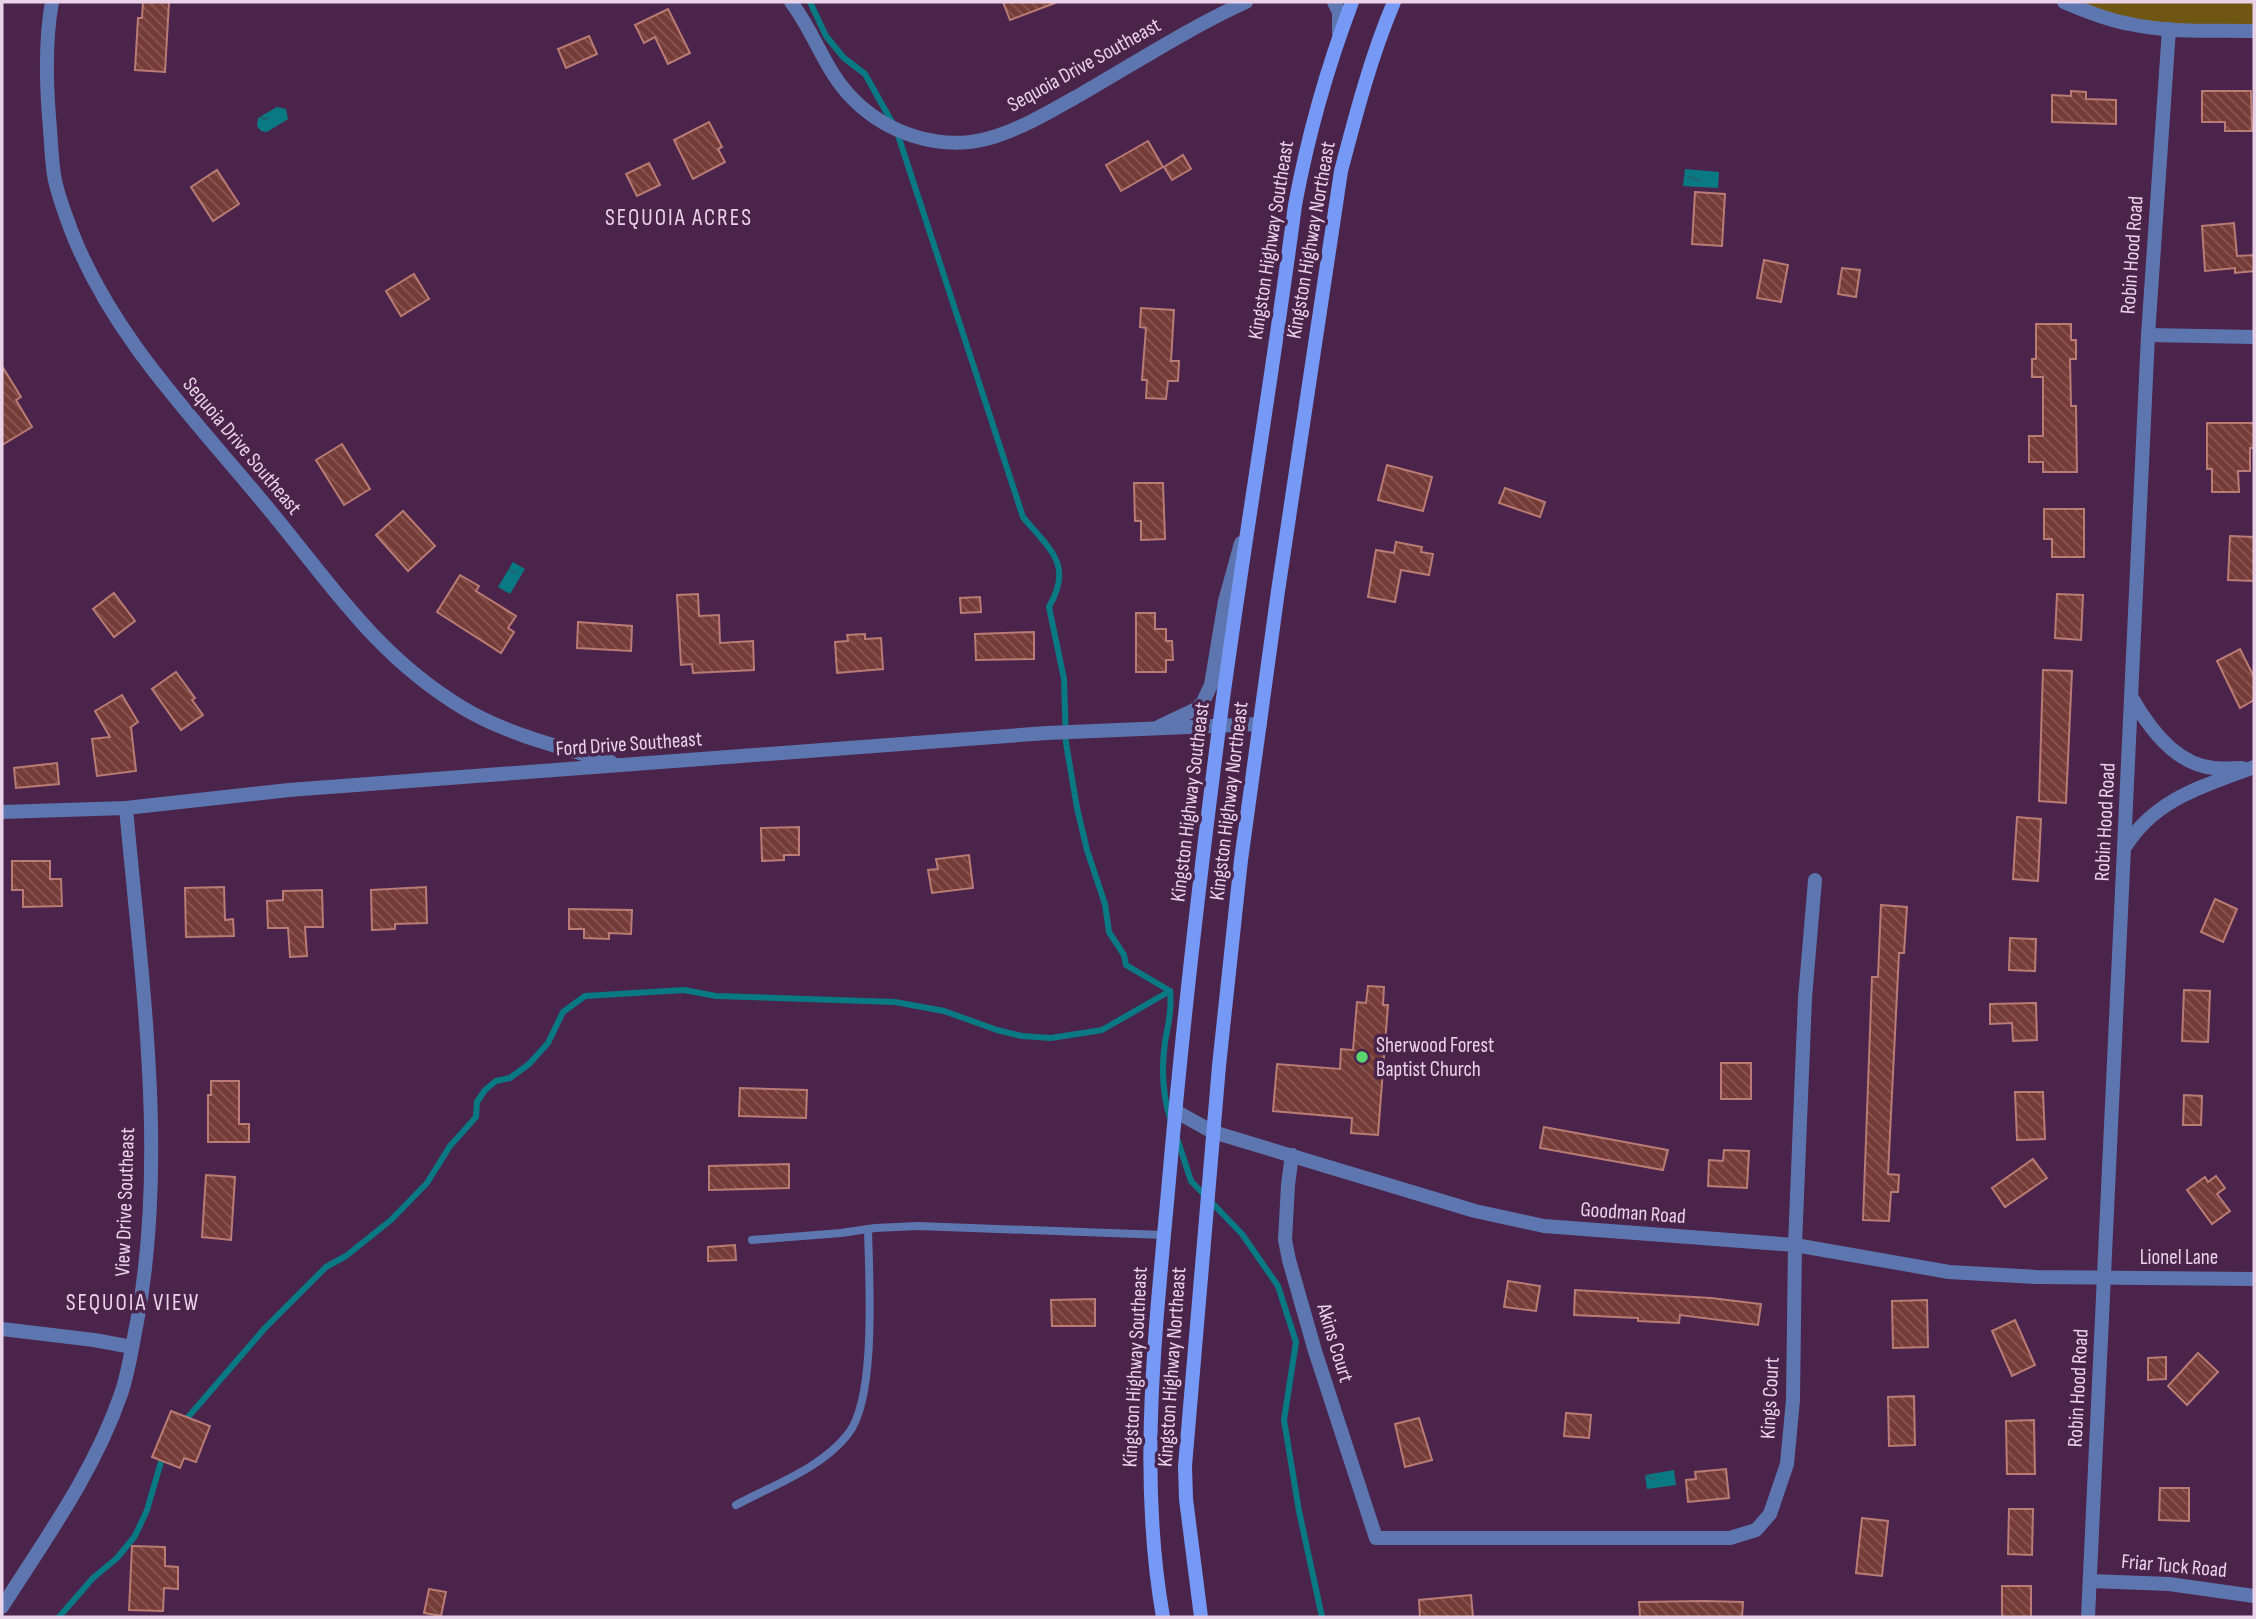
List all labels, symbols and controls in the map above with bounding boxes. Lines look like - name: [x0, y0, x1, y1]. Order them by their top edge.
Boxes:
- street label: Sequoia Drive Southeast: [1003, 13, 1165, 117]
- street label: Kingston Highway Southeast: [1243, 139, 1299, 341]
- street label: Kingston Highway Northeast: [1281, 139, 1341, 341]
- street label: Robin Hood Road: [2115, 195, 2149, 315]
- district label: SEQUOIA ACRES: [605, 204, 753, 232]
- street label: Sequoia Drive Southeast: [177, 372, 307, 520]
- street label: Kingston Highway Northeast: [1204, 700, 1254, 902]
- street label: Kingston Highway Southeast: [1165, 701, 1215, 903]
- street label: Ford Drive Southeast: [555, 726, 703, 762]
- street label: Robin Hood Road: [2089, 762, 2121, 882]
- place label: Sherwood Forest Baptist Church: [1376, 1033, 1494, 1082]
- marker: Sherwood Forest Baptist Church: [1354, 1049, 1370, 1065]
- street label: View Drive Southeast: [110, 1127, 140, 1277]
- street label: Goodman Road: [1579, 1197, 1687, 1229]
- street label: Lionel Lane: [2140, 1245, 2218, 1270]
- street label: Kingston Highway Southeast: [1117, 1266, 1153, 1468]
- street label: Kingston Highway Northeast: [1153, 1266, 1191, 1468]
- district label: SEQUOIA VIEW: [66, 1289, 200, 1317]
- street label: Akins Court: [1311, 1300, 1359, 1385]
- street label: Robin Hood Road: [2062, 1328, 2094, 1448]
- street label: Kings Court: [1755, 1356, 1785, 1440]
- street label: Friar Tuck Road: [2120, 1549, 2228, 1583]

